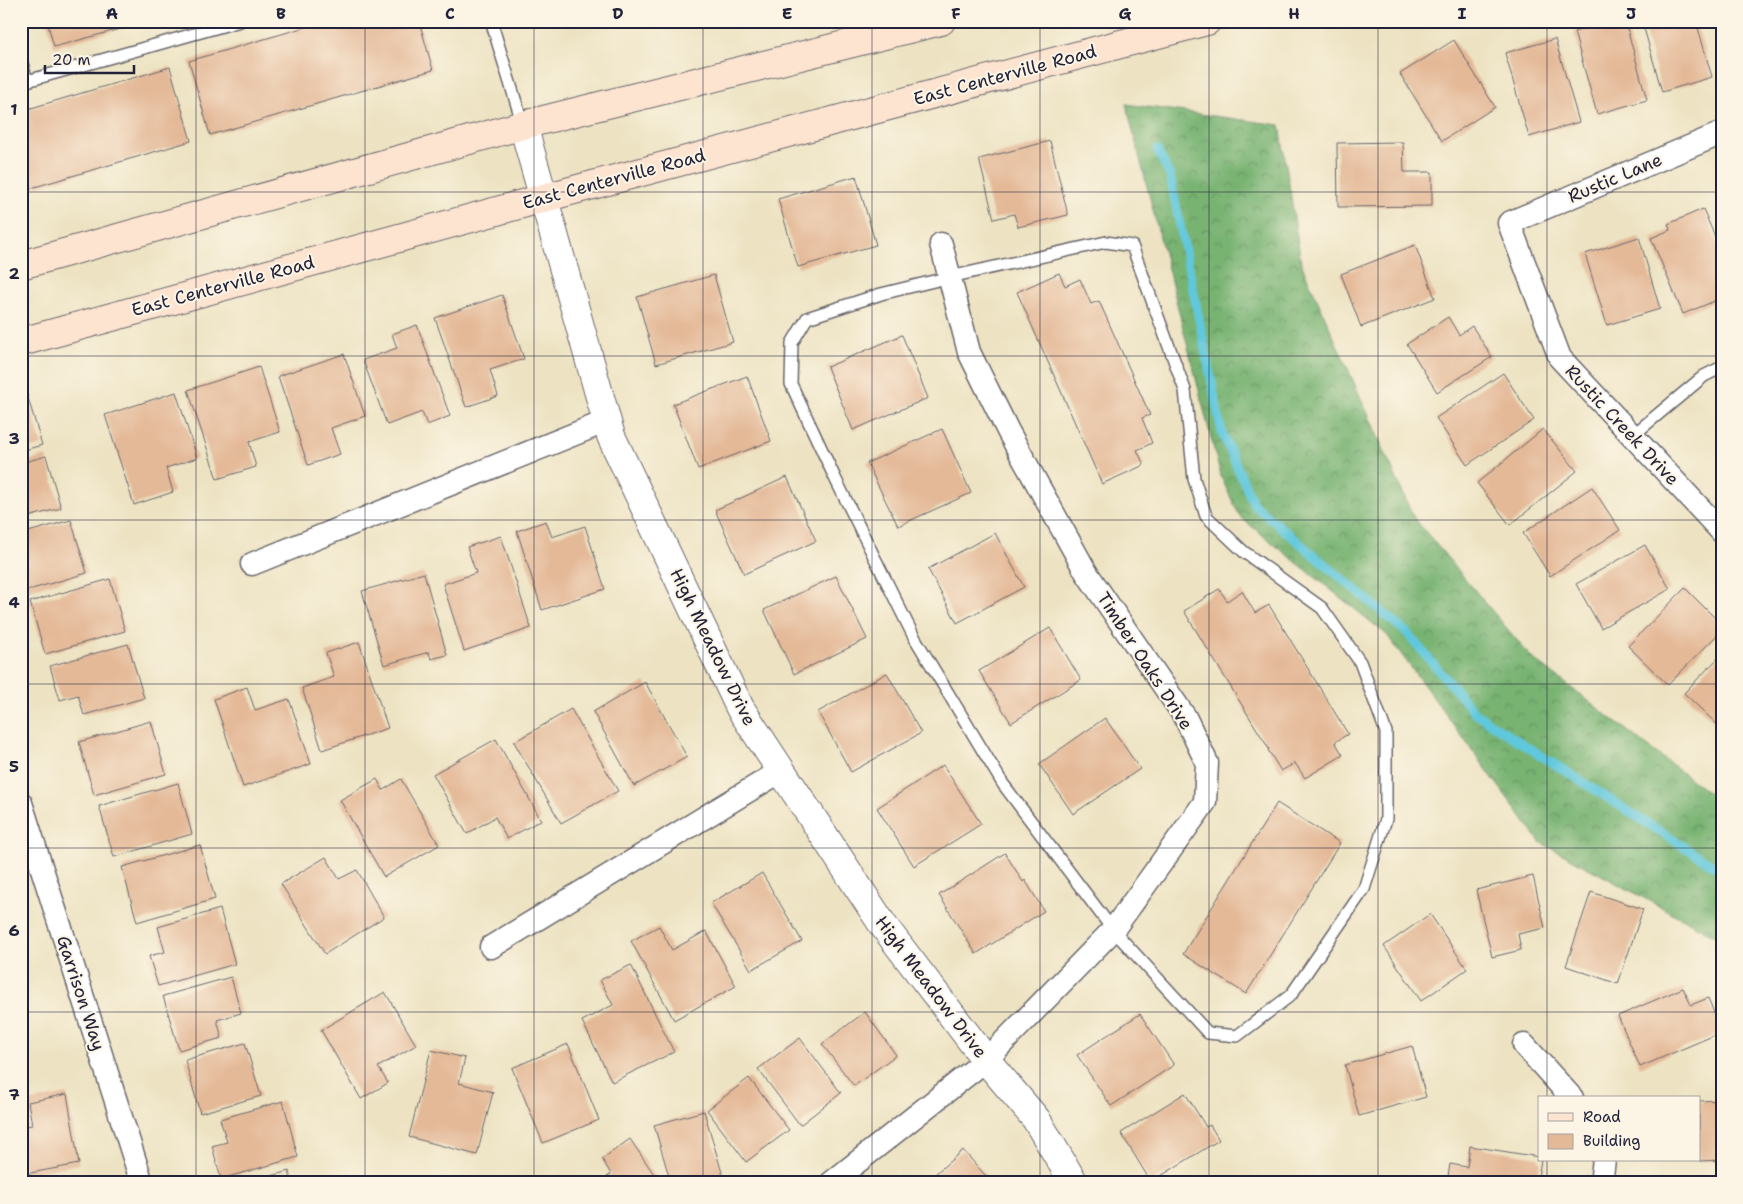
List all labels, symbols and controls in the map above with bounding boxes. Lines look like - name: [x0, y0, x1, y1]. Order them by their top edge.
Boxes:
- text: A: [106, 3, 118, 24]
- text: B: [276, 3, 286, 24]
- text: C: [445, 3, 455, 24]
- text: D: [612, 3, 624, 24]
- text: E: [782, 3, 792, 24]
- text: F: [951, 3, 961, 24]
- text: G: [1119, 3, 1132, 24]
- text: H: [1288, 3, 1300, 24]
- text: I: [1458, 3, 1467, 24]
- text: J: [1626, 3, 1636, 24]
- street label: East Centerville Road: [911, 39, 1099, 111]
- scale bar: [45, 42, 134, 74]
- text: 20 m: [52, 50, 91, 70]
- text: 1: [10, 99, 18, 120]
- street label: East Centerville Road: [520, 143, 708, 215]
- street label: Rustic Lane: [1564, 147, 1666, 209]
- street label: East Centerville Road: [129, 250, 317, 322]
- text: 2: [8, 263, 20, 284]
- street label: Rustic Creek Drive: [1560, 359, 1684, 491]
- text: 3: [8, 428, 20, 449]
- street label: High Meadow Drive: [664, 564, 762, 730]
- street label: Timber Oaks Drive: [1091, 588, 1199, 734]
- text: 4: [8, 592, 20, 613]
- text: 5: [9, 756, 19, 777]
- street label: High Meadow Drive: [870, 911, 992, 1063]
- text: 6: [8, 920, 20, 941]
- street label: Garrison Way: [51, 932, 111, 1054]
- text: 7: [8, 1084, 20, 1105]
- legend: [1538, 1096, 1700, 1162]
- text: Road: [1583, 1107, 1621, 1127]
- text: Building: [1583, 1131, 1640, 1151]

